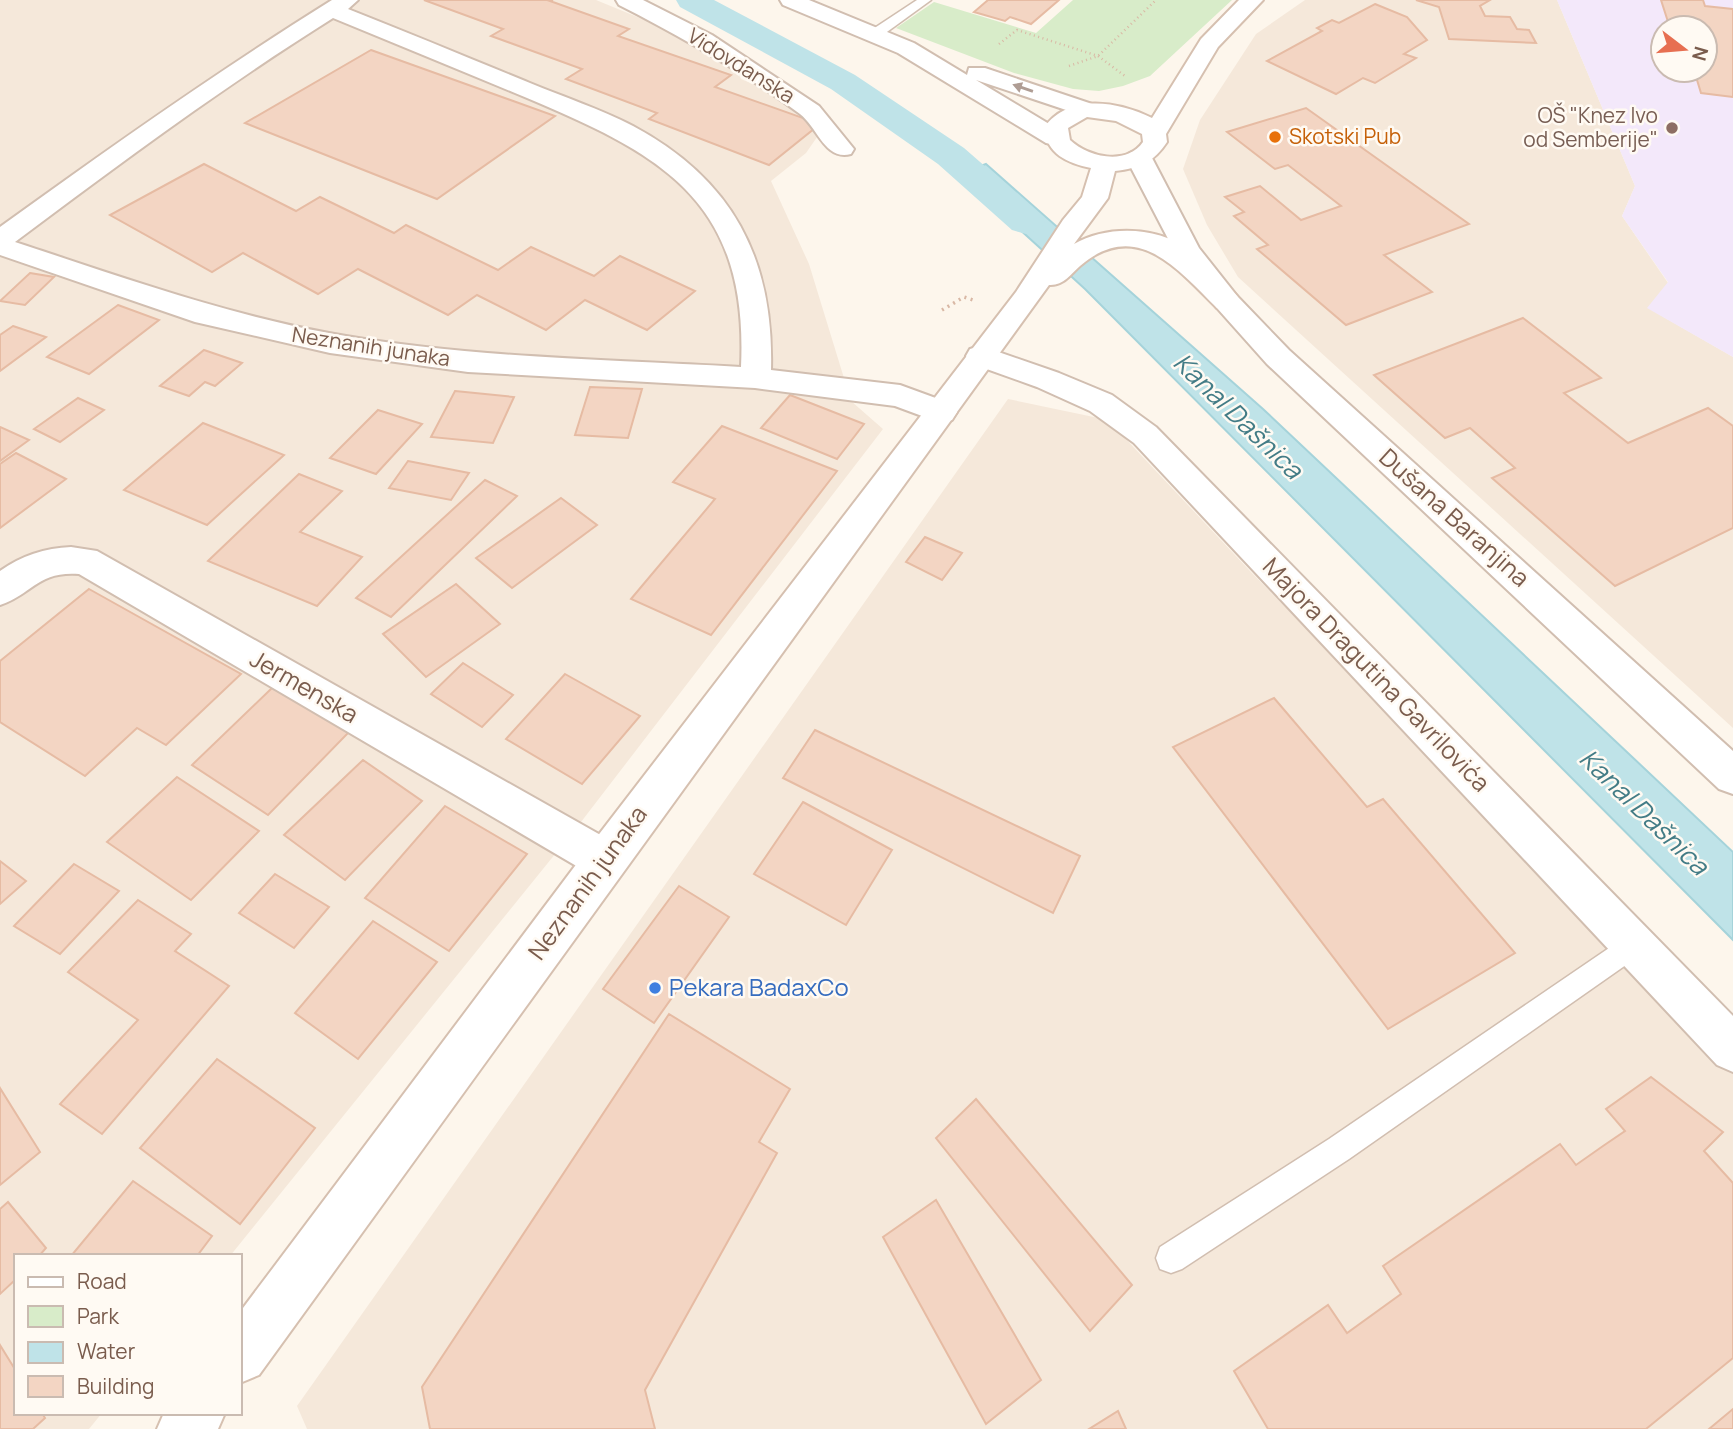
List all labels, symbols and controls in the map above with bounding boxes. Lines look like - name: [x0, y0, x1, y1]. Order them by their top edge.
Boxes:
- north arrow: [1649, 14, 1719, 84]
- street label: Vidovdanska: [683, 21, 800, 109]
- text: N: [1686, 44, 1715, 64]
- one-way arrow: [1012, 82, 1033, 93]
- place label: OŠ "Knez Ivo od Semberije": [1523, 101, 1658, 153]
- marker: OŠ "Knez Ivo od Semberije": [1664, 120, 1680, 136]
- place label: Skotski Pub: [1289, 122, 1401, 150]
- marker: Skotski Pub: [1267, 129, 1283, 145]
- street label: Neznanih junaka: [290, 320, 452, 372]
- water label: Kanal Dašnica: [1166, 344, 1312, 487]
- street label: Dušana Baranjina: [1373, 440, 1537, 593]
- street label: Majora Dragutina Gavrilovića: [1256, 550, 1498, 798]
- street label: Jermenska: [245, 641, 365, 730]
- water label: Kanal Dašnica: [1572, 740, 1718, 883]
- street label: Neznanih junaka: [520, 798, 654, 966]
- place label: Pekara BadaxCo: [669, 970, 849, 1003]
- marker: Pekara BadaxCo: [647, 980, 663, 996]
- legend: [14, 1254, 242, 1415]
- text: Road: [77, 1267, 127, 1295]
- text: Park: [77, 1302, 119, 1330]
- text: Water: [77, 1337, 136, 1365]
- text: Building: [77, 1372, 154, 1400]

